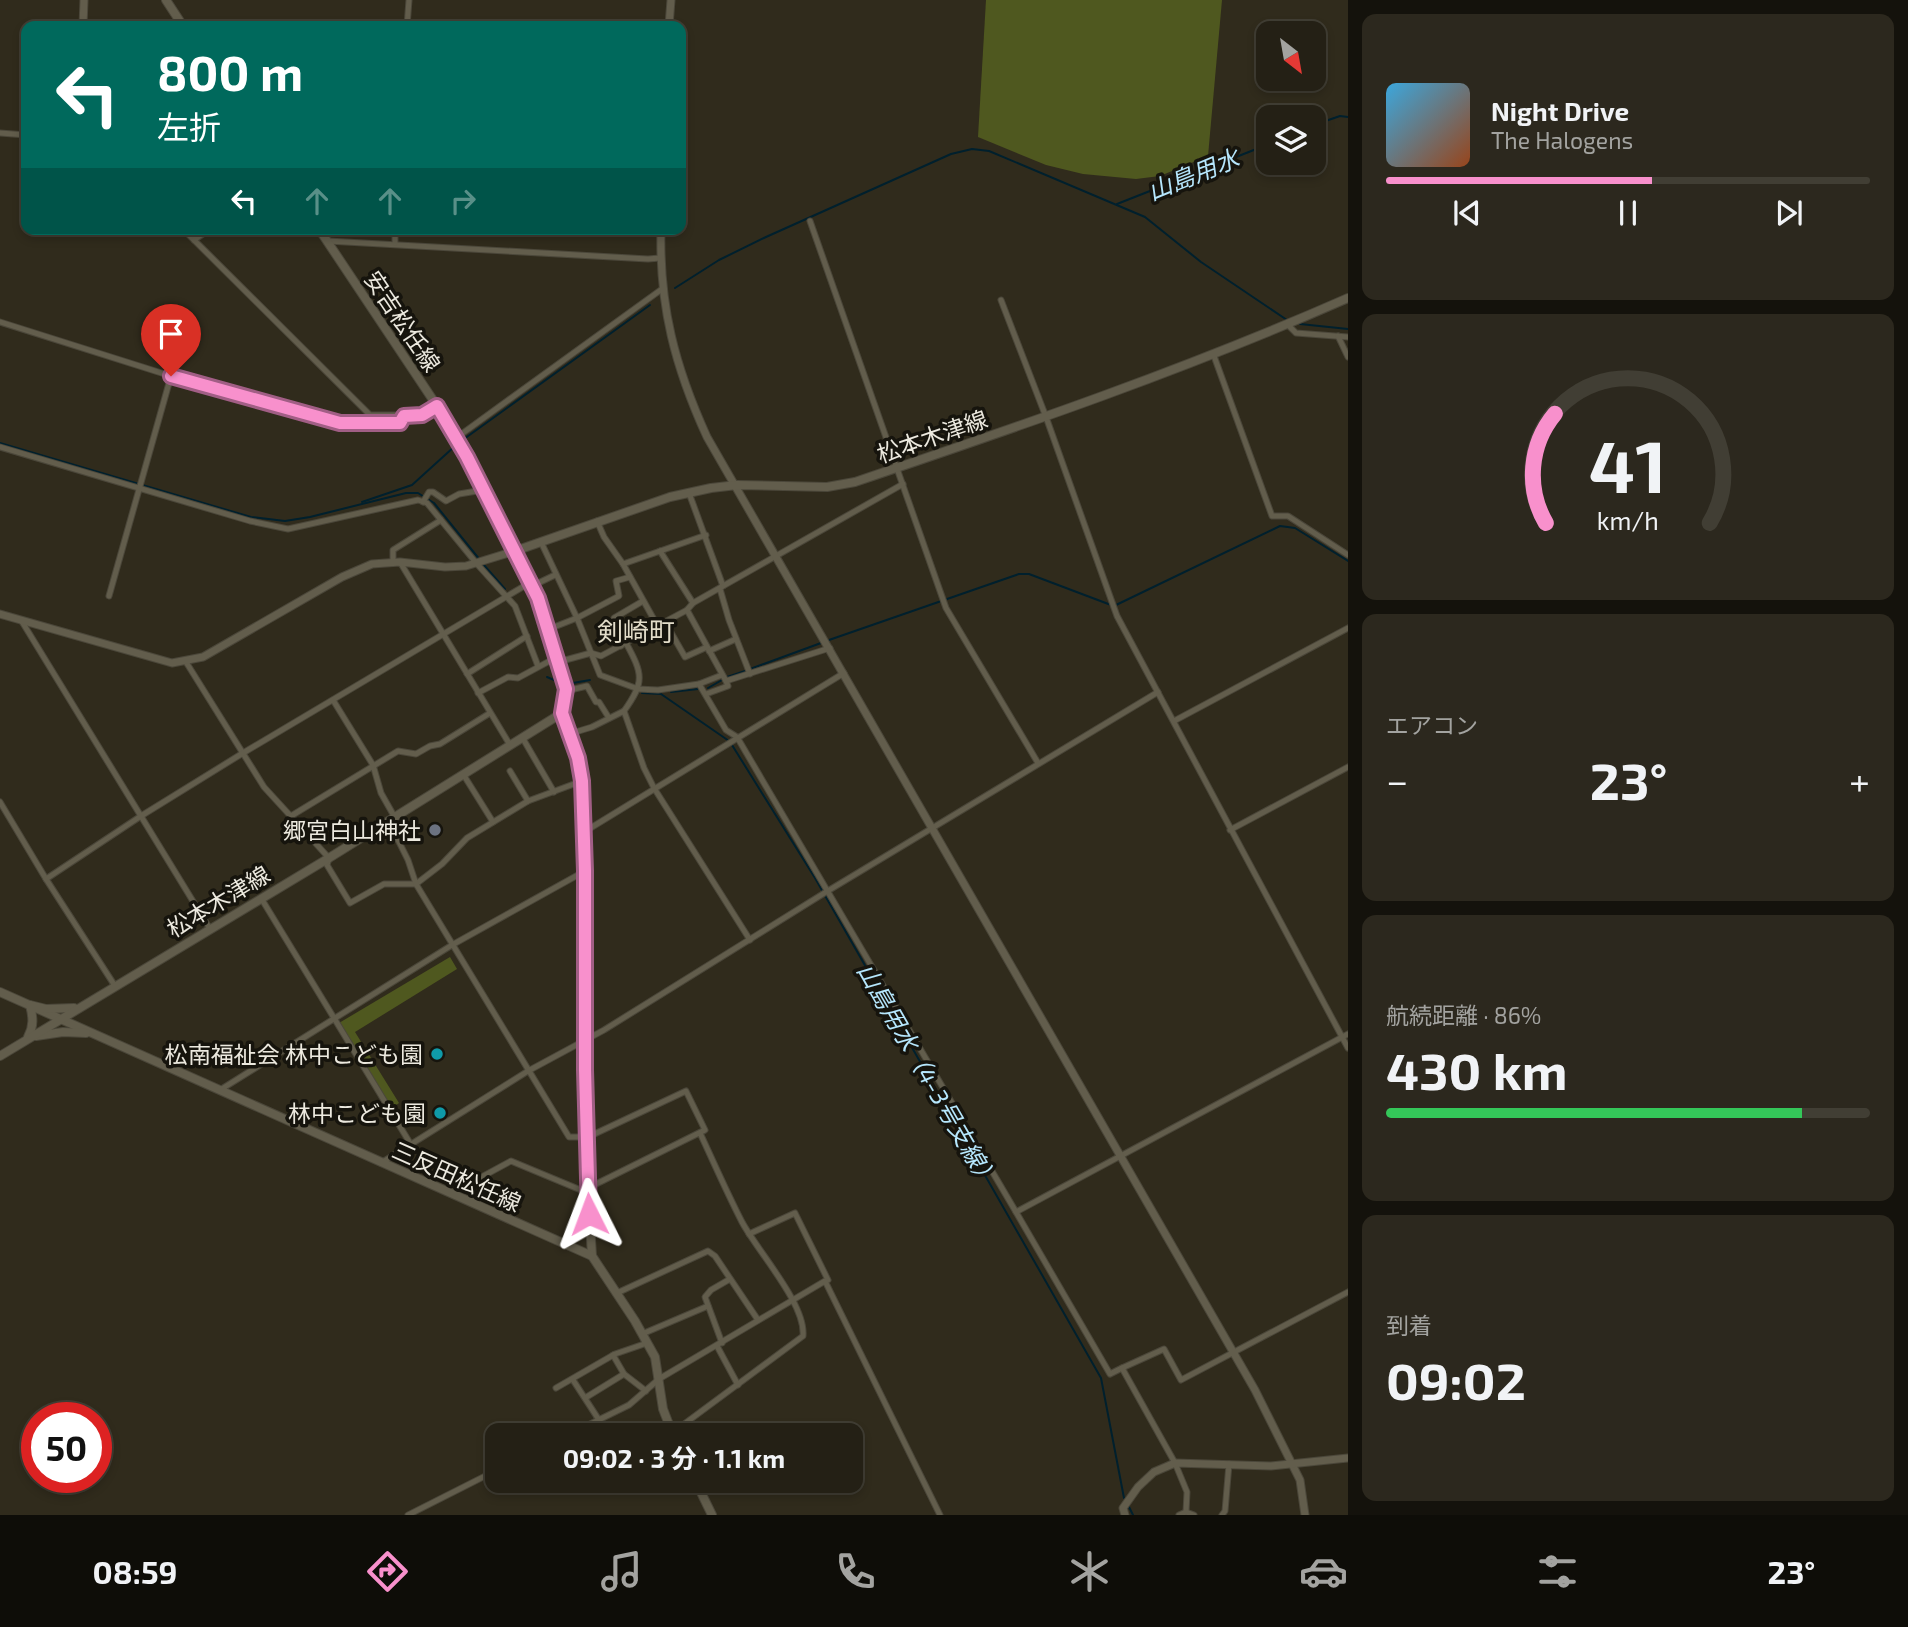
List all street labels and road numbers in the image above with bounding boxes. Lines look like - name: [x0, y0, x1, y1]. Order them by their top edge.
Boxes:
- street label: 安吉松任線: [359, 266, 447, 376]
- street label: 松本木津線: [873, 404, 991, 468]
- street label: 松本木津線: [162, 859, 274, 943]
- street label: 三反田松任線: [388, 1135, 526, 1217]

